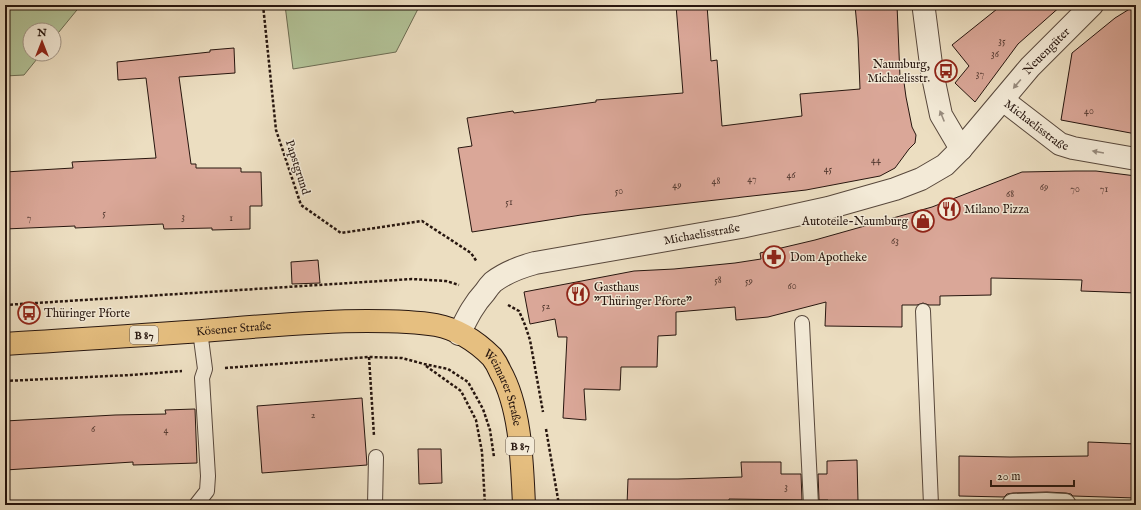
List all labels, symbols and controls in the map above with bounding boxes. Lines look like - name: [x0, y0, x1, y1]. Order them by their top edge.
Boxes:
- north arrow: [22, 22, 62, 62]
- street label: Neuengüter: [1020, 24, 1074, 78]
- text: N: [36, 26, 47, 40]
- house number: 35: [998, 35, 1006, 48]
- house number: 36: [991, 48, 1000, 61]
- place label: Naumburg, Michaelisstr.: [867, 57, 930, 86]
- bus stop icon: Naumburg, Michaelisstr.: [933, 58, 959, 84]
- house number: 37: [976, 68, 985, 81]
- one-way arrow: [1012, 78, 1021, 89]
- street label: Michaelisstraße: [1001, 97, 1071, 154]
- house number: 40: [1084, 105, 1094, 118]
- one-way arrow: [939, 109, 945, 121]
- street label: Papstgrund: [281, 138, 314, 197]
- one-way arrow: [1091, 149, 1104, 155]
- house number: 44: [871, 154, 881, 167]
- house number: 45: [824, 163, 833, 176]
- house number: 46: [786, 169, 796, 182]
- house number: 47: [747, 173, 757, 186]
- house number: 48: [712, 175, 720, 188]
- house number: 49: [672, 179, 682, 192]
- house number: 69: [1040, 181, 1048, 194]
- house number: 70: [1070, 183, 1080, 196]
- house number: 71: [1100, 183, 1108, 196]
- house number: 50: [615, 185, 623, 198]
- house number: 68: [1006, 188, 1014, 201]
- house number: 51: [505, 196, 513, 209]
- restaurant icon: Milano Pizza: [936, 196, 962, 222]
- place label: Milano Pizza: [964, 202, 1030, 217]
- house number: 5: [102, 207, 106, 220]
- shop icon: Autoteile-Naumburg: [910, 208, 936, 234]
- house number: 3: [181, 211, 185, 224]
- house number: 7: [27, 212, 32, 225]
- house number: 1: [229, 212, 233, 225]
- place label: Autoteile-Naumburg: [801, 214, 908, 229]
- street label: Michaelisstraße: [663, 220, 742, 248]
- house number: 63: [891, 235, 899, 248]
- pharmacy icon: Dom Apotheke: [761, 244, 787, 270]
- place label: Dom Apotheke: [790, 250, 867, 266]
- house number: 58: [714, 274, 722, 287]
- house number: 59: [745, 275, 753, 288]
- place label: Gasthaus "Thüringer Pforte": [594, 280, 692, 309]
- house number: 60: [787, 280, 797, 293]
- restaurant icon: Gasthaus "Thüringer Pforte": [565, 281, 591, 307]
- bus stop icon: Thüringer Pforte: [16, 300, 42, 326]
- house number: 52: [542, 300, 550, 313]
- place label: Thüringer Pforte: [44, 306, 131, 321]
- street label: Kösener Straße: [195, 318, 272, 339]
- road number: B 87: [130, 326, 158, 344]
- street label: Weimarer Straße: [480, 346, 525, 428]
- house number: 2: [311, 409, 316, 422]
- house number: 6: [91, 423, 96, 436]
- house number: 4: [164, 424, 169, 437]
- road number: B 87: [506, 437, 534, 455]
- scale bar: [991, 462, 1074, 488]
- text: 20 m: [997, 469, 1020, 484]
- house number: 3: [784, 481, 788, 494]

